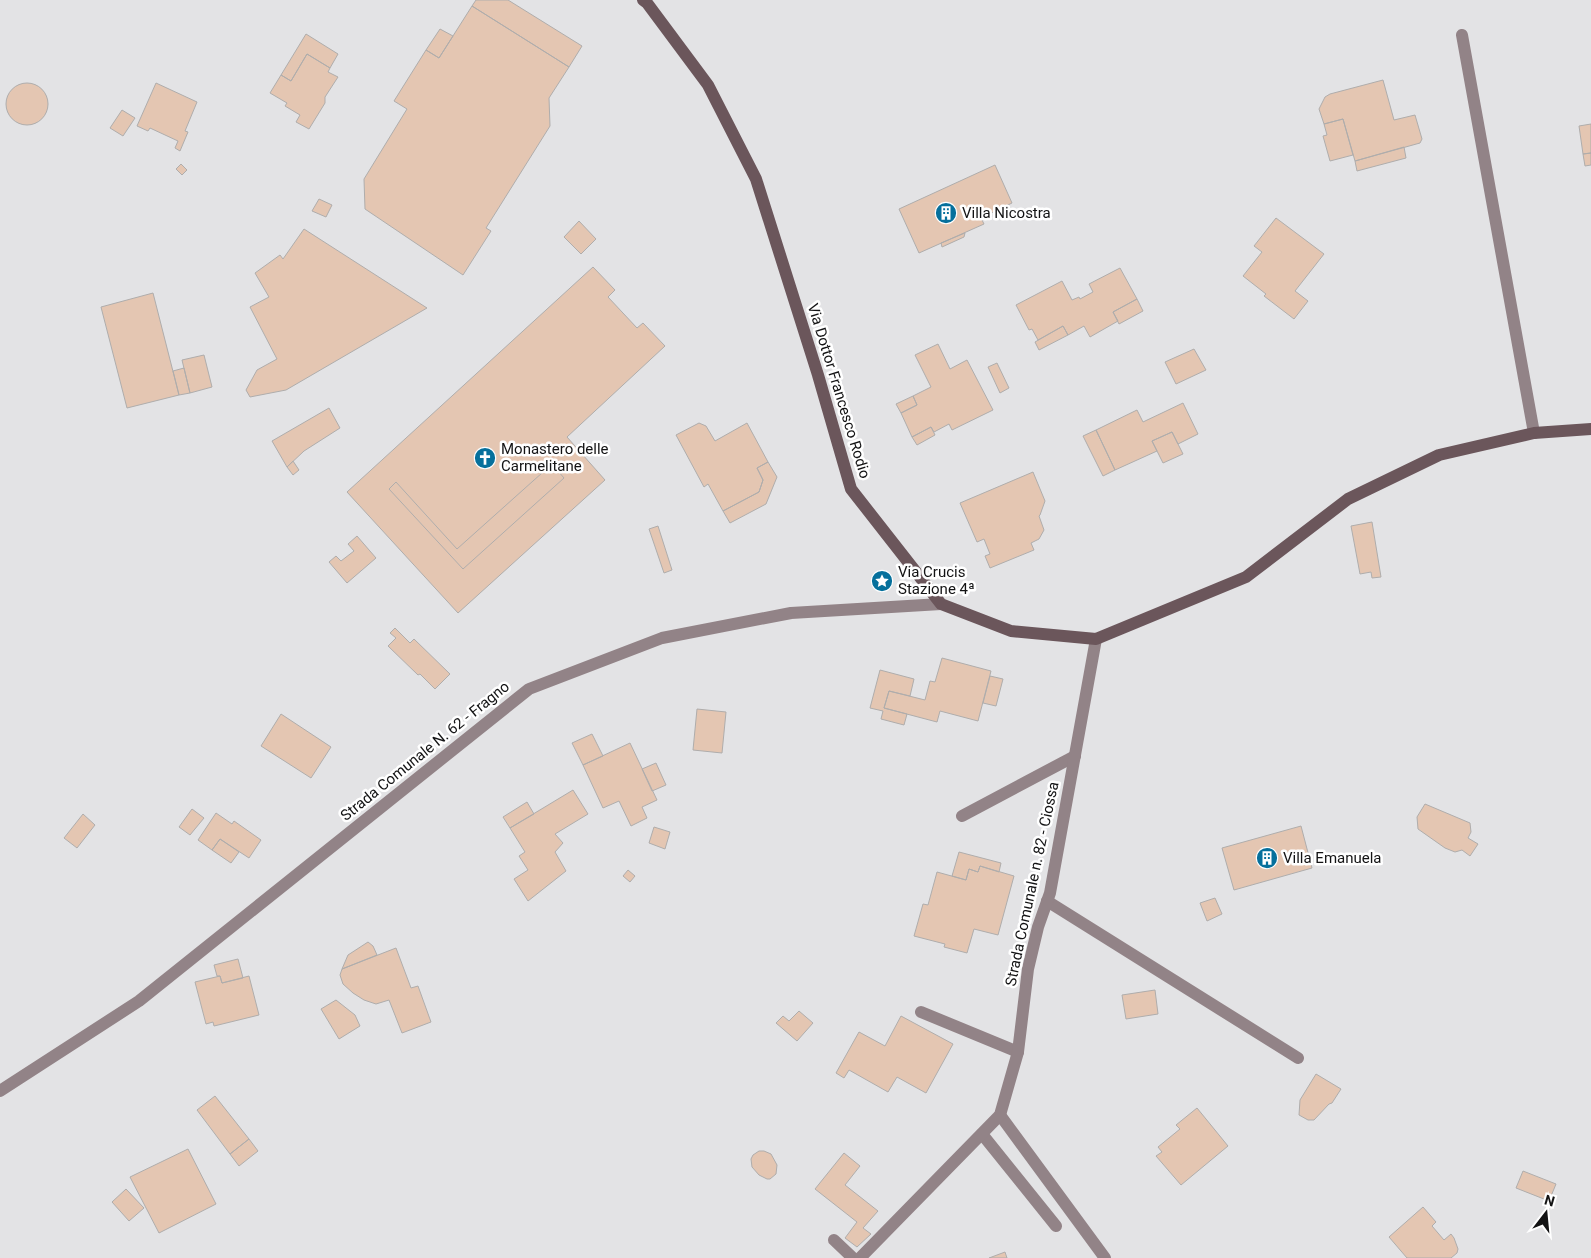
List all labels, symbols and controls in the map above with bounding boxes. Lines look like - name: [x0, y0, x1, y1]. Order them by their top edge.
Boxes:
- building icon: Villa Nicostra: [934, 201, 958, 225]
- place label: Villa Nicostra: [962, 204, 1051, 222]
- street label: Via Dottor Francesco Rodio: [804, 301, 874, 481]
- place label: Monastero delle Carmelitane: [501, 440, 609, 475]
- church icon: Monastero delle Carmelitane: [473, 446, 497, 470]
- place label: Via Crucis Stazione 4ª: [898, 563, 975, 598]
- place icon: Via Crucis Stazione 4ª: [870, 569, 894, 593]
- street label: Strada Comunale N. 62 - Fragno: [337, 677, 513, 825]
- street label: Strada Comunale n. 82 - Ciossa: [1002, 780, 1062, 988]
- building icon: Villa Emanuela: [1255, 846, 1279, 870]
- place label: Villa Emanuela: [1283, 849, 1382, 867]
- north arrow: [1521, 1188, 1571, 1238]
- text: N: [1543, 1191, 1557, 1210]

